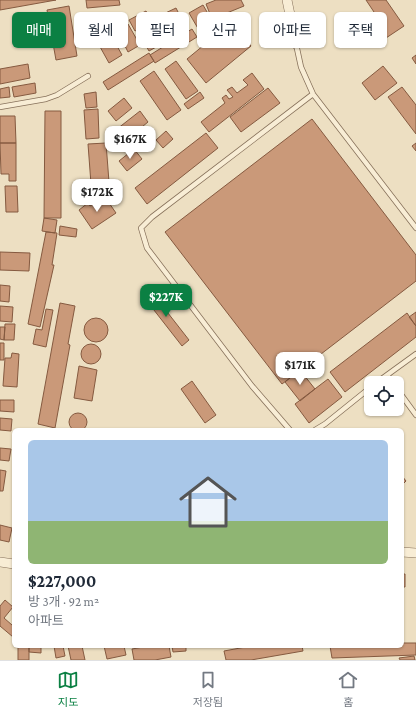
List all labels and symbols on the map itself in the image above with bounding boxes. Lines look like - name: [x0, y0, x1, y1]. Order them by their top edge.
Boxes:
- pin: $167K: [102, 126, 158, 160]
- pin: $172K: [69, 179, 125, 213]
- pin: $227K: [138, 284, 194, 318]
- pin: $171K: [272, 352, 328, 386]

